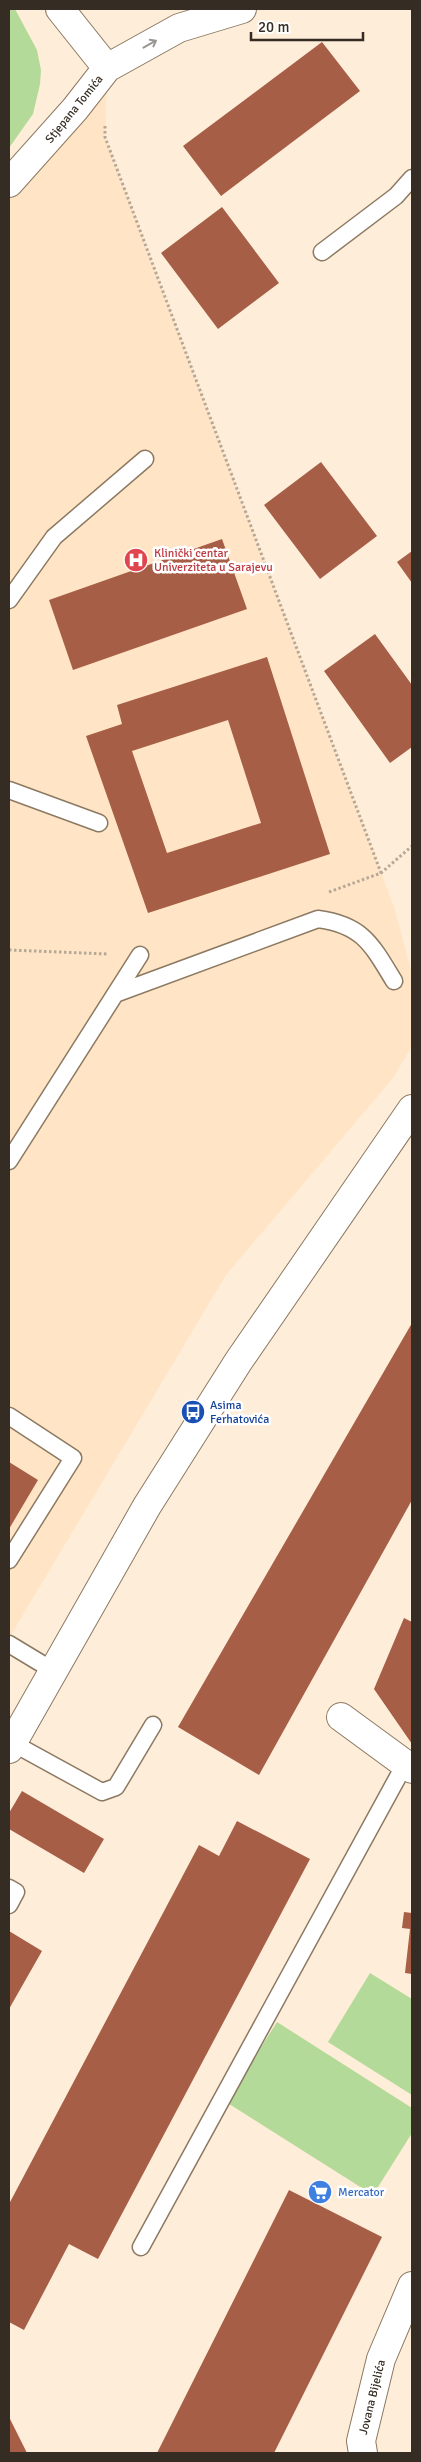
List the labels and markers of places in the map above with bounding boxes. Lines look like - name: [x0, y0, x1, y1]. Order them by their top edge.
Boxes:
- place label: Klinički centar Univerziteta u Sarajevu: [154, 546, 273, 575]
- hospital icon: Klinički centar Univerziteta u Sarajevu: [123, 547, 149, 573]
- place label: Asima Ferhatovića: [210, 1398, 269, 1427]
- bus stop icon: Asima Ferhatovića: [180, 1399, 206, 1425]
- supermarket icon: Mercator: [307, 2179, 333, 2205]
- place label: Mercator: [338, 2185, 385, 2200]

